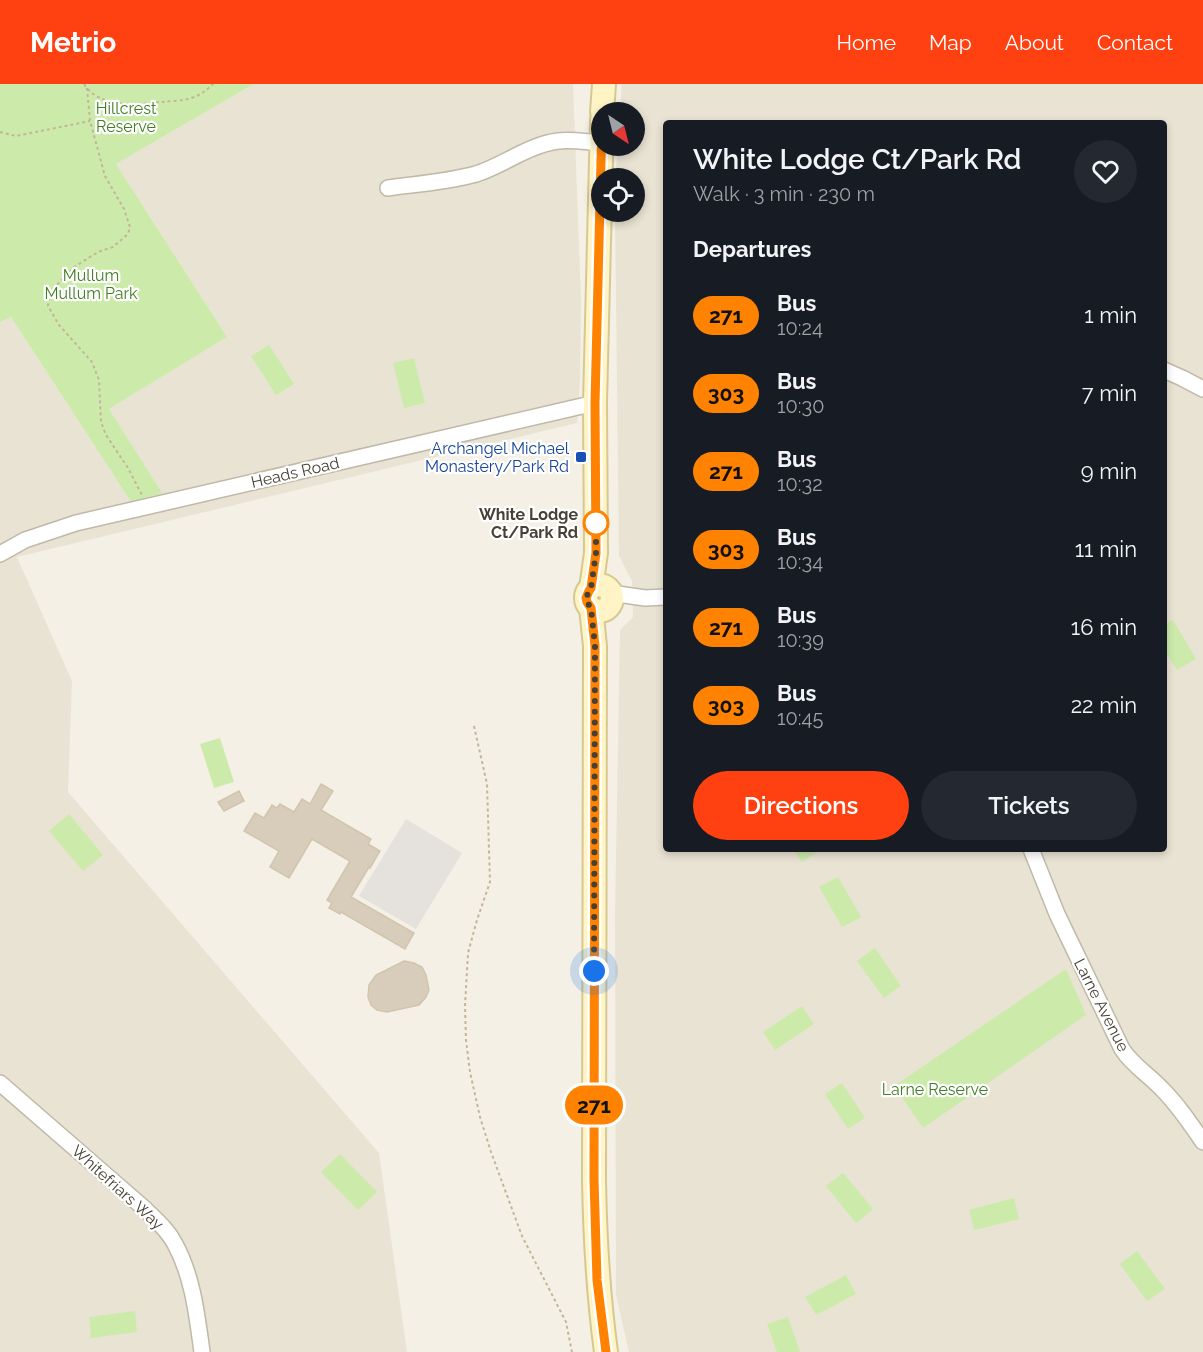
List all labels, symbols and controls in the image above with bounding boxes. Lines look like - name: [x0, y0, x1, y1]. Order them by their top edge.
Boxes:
- text: Metrio: [30, 26, 116, 59]
- text: Home: [837, 30, 896, 55]
- text: Map: [929, 30, 972, 55]
- text: About: [1005, 30, 1064, 55]
- text: Contact: [1097, 30, 1173, 55]
- park label: Hillcrest Reserve: [96, 99, 157, 136]
- north arrow: [591, 102, 645, 156]
- map controls: [591, 102, 645, 222]
- button: heart: [1074, 140, 1137, 203]
- text: White Lodge Ct/Park Rd: [693, 143, 1021, 176]
- button: locate: [591, 168, 645, 222]
- text: Walk · 3 min · 230 m: [693, 182, 875, 206]
- text: Departures: [693, 236, 811, 262]
- park label: Mullum Mullum Park: [44, 266, 138, 303]
- text: Bus: [777, 290, 816, 316]
- text: 1 min: [1084, 302, 1137, 328]
- text: 271: [709, 303, 743, 328]
- text: 10:24: [777, 316, 823, 340]
- text: Bus: [777, 368, 816, 394]
- text: 7 min: [1082, 380, 1137, 406]
- text: 303: [708, 381, 744, 406]
- text: 10:30: [777, 394, 824, 418]
- place label: Archangel Michael Monastery/Park Rd: [425, 439, 570, 476]
- text: Bus: [777, 446, 816, 472]
- marker: Archangel Michael Monastery/Park Rd: [574, 450, 588, 464]
- street label: Heads Road: [249, 453, 341, 492]
- text: 9 min: [1081, 458, 1137, 484]
- text: 271: [709, 459, 743, 484]
- text: 10:32: [777, 472, 823, 496]
- place label: White Lodge Ct/Park Rd: [479, 505, 578, 542]
- marker: White Lodge Ct/Park Rd: [583, 510, 609, 536]
- text: Bus: [777, 524, 816, 550]
- text: 11 min: [1075, 536, 1137, 562]
- text: 303: [708, 537, 744, 562]
- text: 10:34: [777, 550, 823, 574]
- text: Bus: [777, 602, 816, 628]
- text: 16 min: [1071, 614, 1137, 640]
- text: 271: [709, 615, 743, 640]
- text: 10:39: [777, 628, 824, 652]
- text: Bus: [777, 680, 816, 706]
- text: 22 min: [1071, 692, 1137, 718]
- text: 303: [708, 693, 744, 718]
- text: 10:45: [777, 706, 823, 730]
- button: Directions: [693, 771, 909, 840]
- button: Tickets: [921, 771, 1137, 840]
- street label: Larne Avenue: [1070, 955, 1133, 1055]
- your location: [579, 956, 609, 986]
- park label: Larne Reserve: [882, 1080, 988, 1099]
- line badge: 271: [560, 1086, 628, 1124]
- text: 271: [577, 1093, 611, 1118]
- street label: Whitefriars Way: [68, 1141, 168, 1234]

